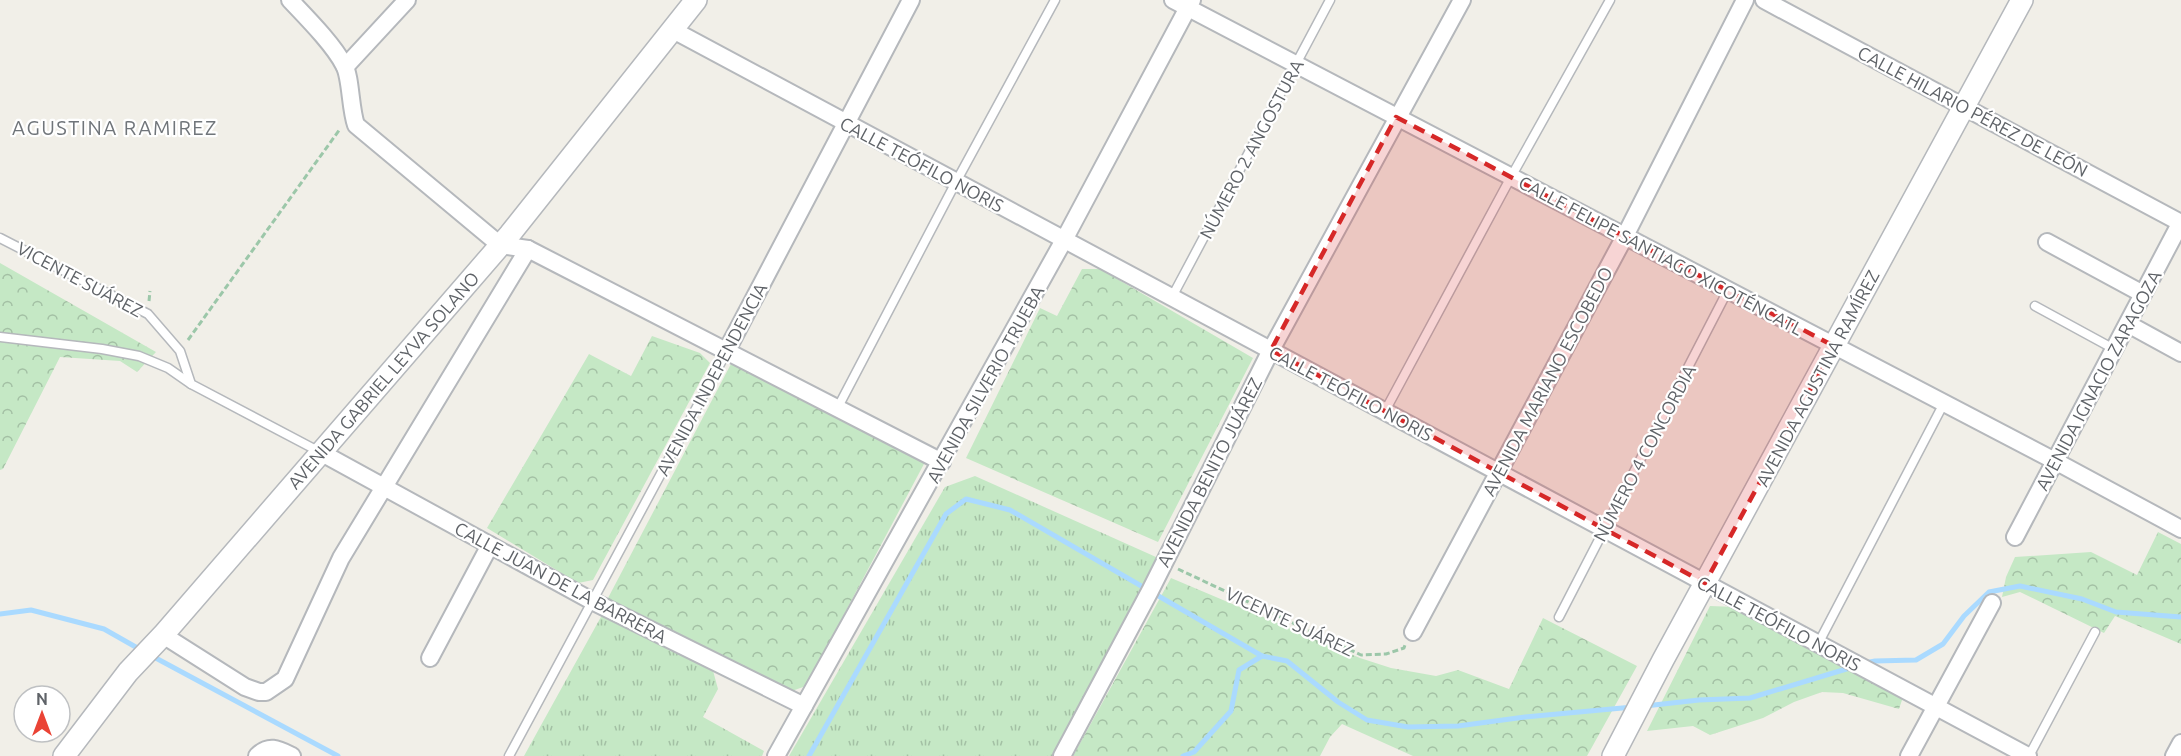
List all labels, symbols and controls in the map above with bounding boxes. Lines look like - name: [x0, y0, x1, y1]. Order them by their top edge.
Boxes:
- street label: CALLE HILARIO PÉREZ DE LEÓN: [1855, 41, 2092, 180]
- street label: NÚMERO 2 ANGOSTURA: [1194, 55, 1307, 242]
- street label: CALLE TEÓFILO NORIS: [837, 111, 1008, 216]
- district label: AGUSTINA RAMIREZ: [12, 116, 218, 139]
- street label: CALLE FELIPE SANTIAGO XICOTÉNCATL: [1516, 170, 1807, 339]
- street label: VICENTE SUÁREZ: [14, 237, 147, 321]
- street label: AVENIDA MARIANO ESCOBEDO: [1478, 263, 1616, 499]
- street label: AVENIDA AGUSTINA RAMÍREZ: [1751, 266, 1883, 489]
- street label: AVENIDA IGNACIO ZARAGOZA: [2031, 266, 2165, 493]
- street label: AVENIDA GABRIEL LEYVA SOLANO: [283, 268, 483, 492]
- street label: AVENIDA INDEPENDENCIA: [652, 279, 770, 479]
- street label: AVENIDA SILVERIO TRUEBA: [922, 282, 1048, 486]
- street label: CALLE TEÓFILO NORIS: [1266, 340, 1437, 445]
- street label: NÚMERO 4 CONCORDIA: [1588, 361, 1699, 545]
- street label: AVENIDA BENITO JUÁREZ: [1152, 374, 1265, 570]
- street label: CALLE JUAN DE LA BARRERA: [452, 518, 671, 647]
- street label: CALLE TEÓFILO NORIS: [1694, 570, 1865, 675]
- street label: VICENTE SUÁREZ: [1223, 582, 1358, 659]
- north arrow: [12, 684, 72, 744]
- text: N: [36, 690, 48, 708]

